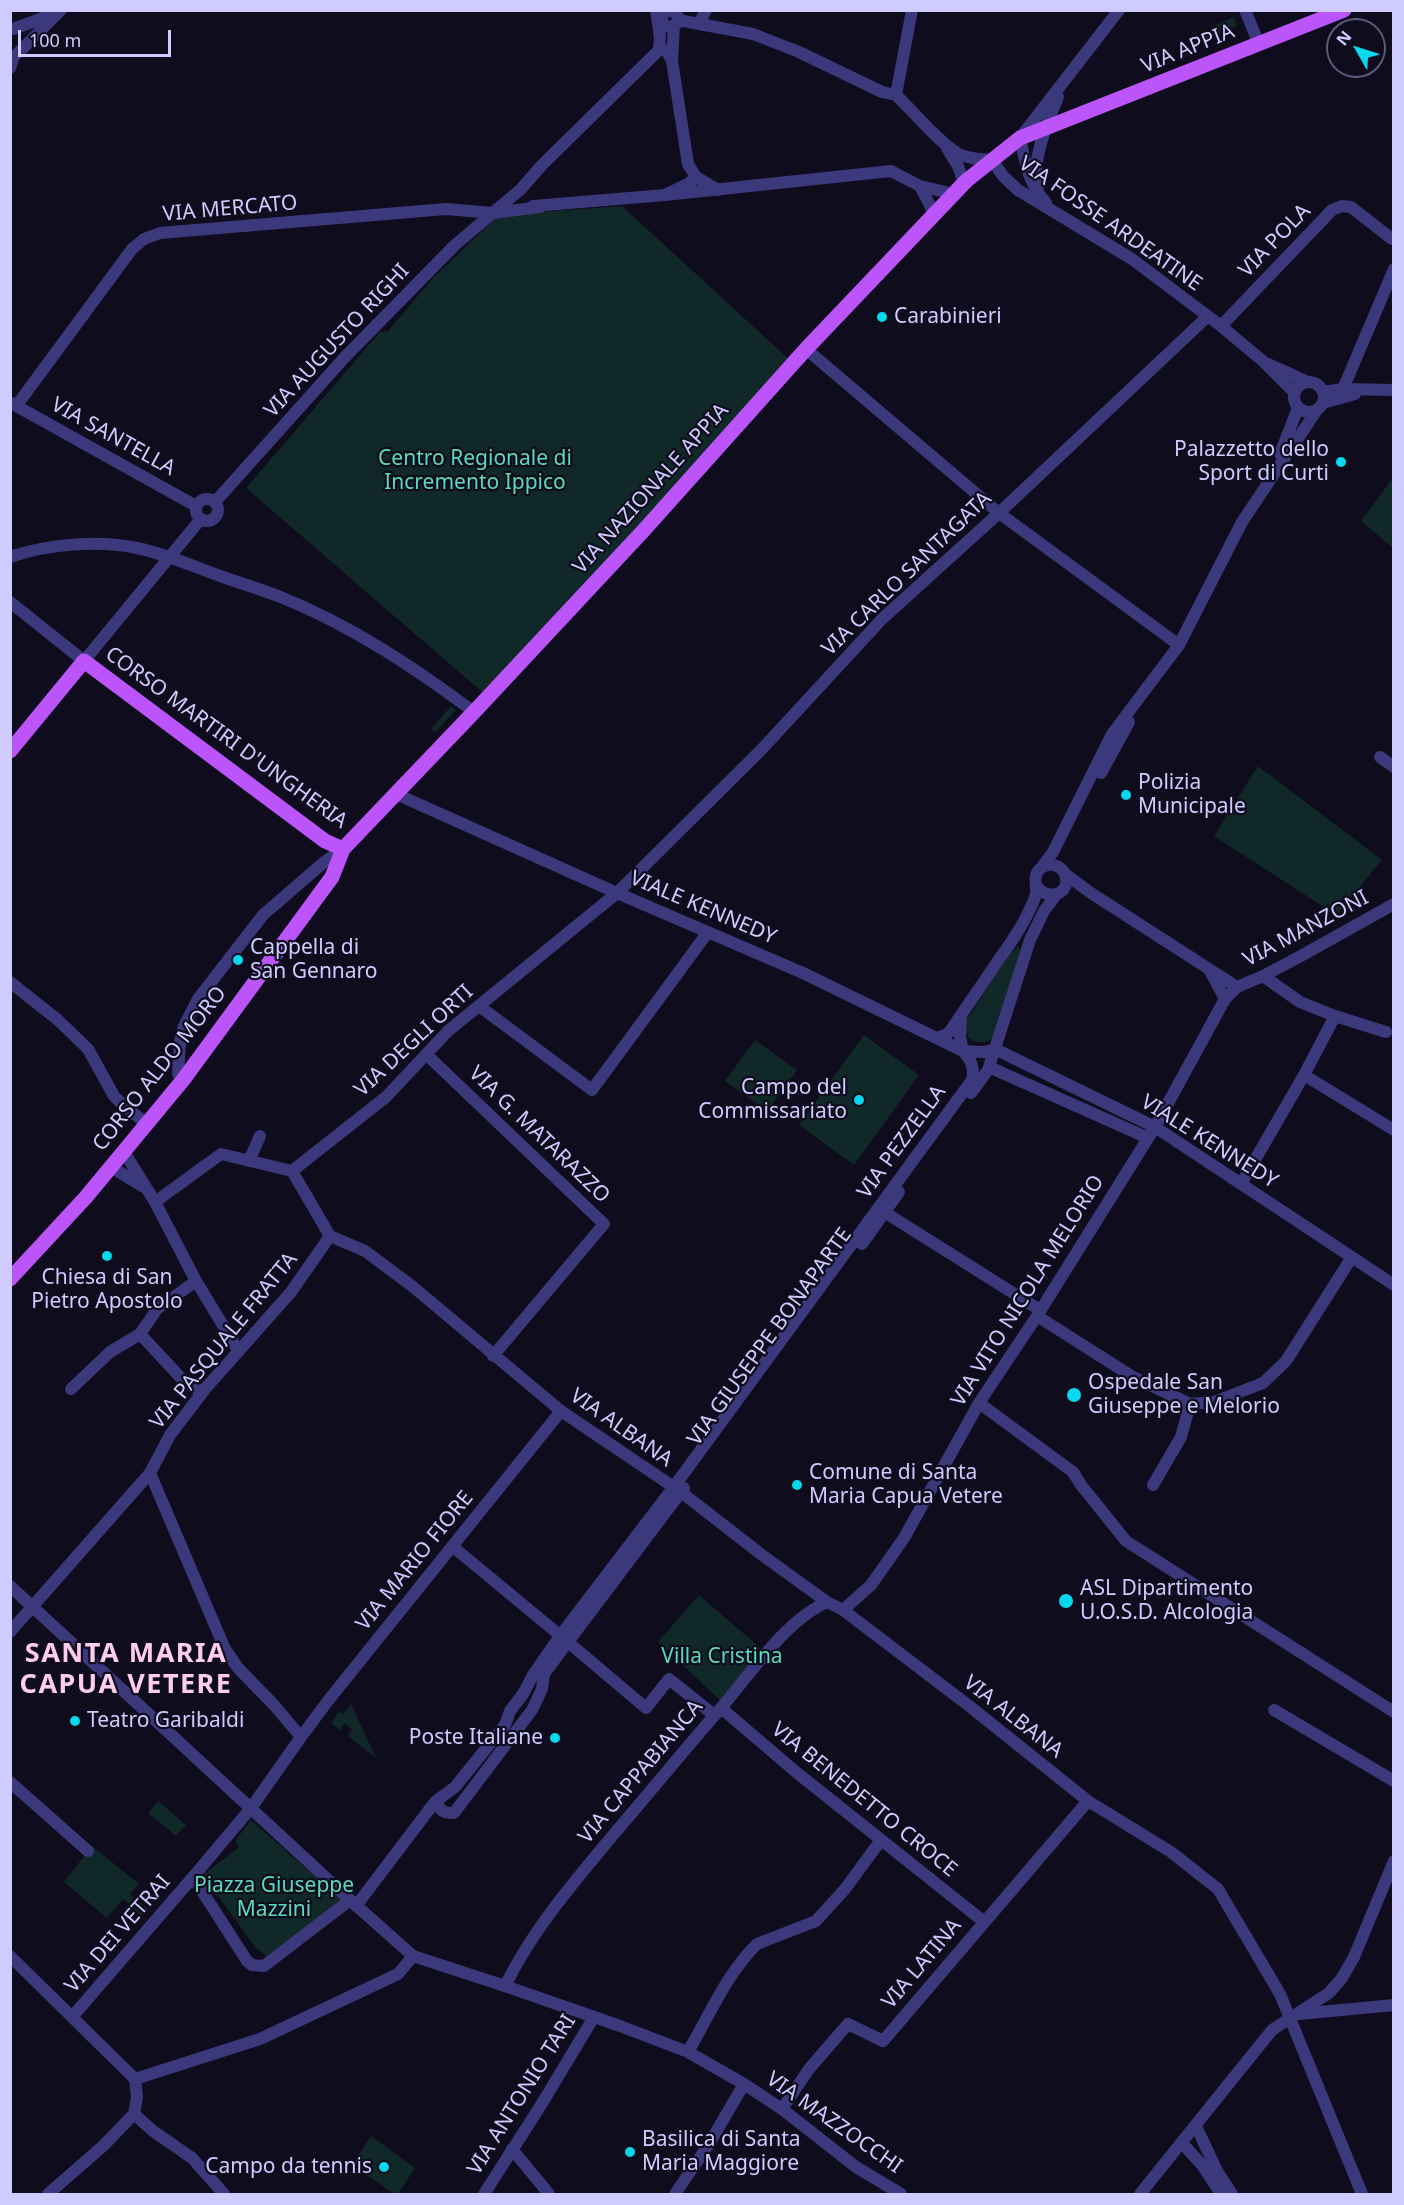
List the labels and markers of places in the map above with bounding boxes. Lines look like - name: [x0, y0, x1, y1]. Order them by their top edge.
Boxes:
- place label: Carabinieri: [894, 304, 1002, 330]
- marker: Carabinieri: [875, 310, 889, 324]
- place label: Palazzetto dello Sport di Curti: [1174, 437, 1329, 487]
- marker: Palazzetto dello Sport di Curti: [1334, 455, 1348, 469]
- place label: Polizia Municipale: [1138, 770, 1246, 820]
- marker: Polizia Municipale: [1119, 788, 1133, 802]
- place label: Cappella di San Gennaro: [250, 935, 378, 985]
- marker: Cappella di San Gennaro: [231, 953, 245, 967]
- place label: Campo del Commissariato: [698, 1075, 847, 1125]
- marker: Campo del Commissariato: [852, 1093, 866, 1107]
- marker: Chiesa di San Pietro Apostolo: [100, 1249, 114, 1263]
- place label: Chiesa di San Pietro Apostolo: [31, 1265, 183, 1315]
- place label: Ospedale San Giuseppe e Melorio: [1088, 1370, 1280, 1420]
- marker: Ospedale San Giuseppe e Melorio: [1065, 1386, 1083, 1404]
- place label: Comune di Santa Maria Capua Vetere: [809, 1460, 1003, 1510]
- marker: Comune di Santa Maria Capua Vetere: [790, 1478, 804, 1492]
- place label: ASL Dipartimento U.O.S.D. Alcologia: [1080, 1576, 1253, 1626]
- marker: ASL Dipartimento U.O.S.D. Alcologia: [1057, 1592, 1075, 1610]
- place label: Teatro Garibaldi: [87, 1708, 244, 1734]
- marker: Teatro Garibaldi: [68, 1714, 82, 1728]
- place label: Poste Italiane: [409, 1725, 543, 1751]
- marker: Poste Italiane: [548, 1731, 562, 1745]
- place label: Basilica di Santa Maria Maggiore: [642, 2127, 801, 2177]
- marker: Basilica di Santa Maria Maggiore: [623, 2145, 637, 2159]
- place label: Campo da tennis: [205, 2154, 372, 2180]
- marker: Campo da tennis: [377, 2160, 391, 2174]

